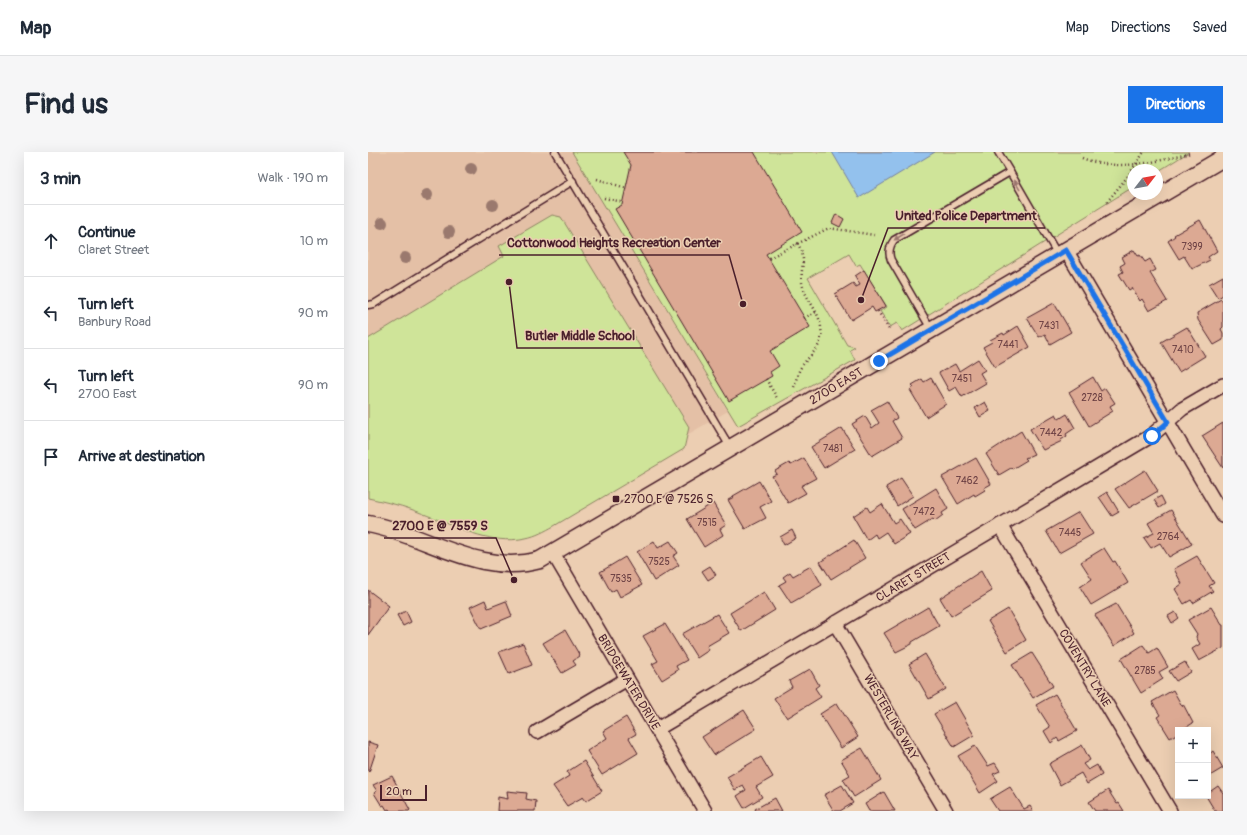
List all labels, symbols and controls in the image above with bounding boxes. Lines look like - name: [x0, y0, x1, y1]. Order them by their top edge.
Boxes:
- text: Map: [20, 16, 51, 40]
- text: Map: [1066, 19, 1089, 36]
- text: Directions: [1111, 19, 1170, 36]
- text: Saved: [1192, 19, 1227, 36]
- button: Directions: [1128, 86, 1223, 123]
- text: Find us: [24, 87, 108, 122]
- north arrow: [1127, 164, 1163, 200]
- text: 3 min: [40, 168, 81, 189]
- text: Walk · 190 m: [257, 170, 328, 186]
- one-way arrow: [1014, 179, 1021, 191]
- callout: United Police Department: [888, 203, 1045, 228]
- text: United Police Department: [895, 208, 1037, 224]
- text: Continue: [78, 223, 136, 242]
- icon: ahead: [40, 230, 62, 252]
- callout: Cottonwood Heights Recreation Center: [499, 230, 729, 255]
- text: 10 m: [300, 233, 328, 249]
- one-way arrow: [893, 234, 905, 241]
- text: Cottonwood Heights Recreation Center: [507, 235, 721, 251]
- house number: 7399: [1181, 241, 1203, 253]
- text: Claret Street: [78, 242, 149, 258]
- text: Turn left: [78, 295, 134, 314]
- icon: left: [40, 302, 62, 324]
- text: 90 m: [298, 305, 328, 321]
- text: Banbury Road: [78, 314, 151, 330]
- house number: 7431: [1039, 320, 1059, 332]
- callout: Butler Middle School: [517, 323, 643, 348]
- text: Butler Middle School: [525, 328, 635, 344]
- house number: 7441: [998, 339, 1018, 351]
- house number: 7410: [1172, 344, 1194, 356]
- route end: [870, 352, 888, 370]
- street label: 2700 EAST: [807, 364, 866, 408]
- text: Turn left: [78, 367, 134, 386]
- house number: 7451: [952, 373, 972, 385]
- icon: left: [40, 374, 62, 396]
- text: 90 m: [298, 377, 328, 393]
- text: 2700 East: [78, 386, 137, 402]
- house number: 2728: [1081, 392, 1103, 404]
- house number: 7442: [1040, 427, 1063, 439]
- route start: [1143, 427, 1161, 445]
- house number: 7481: [823, 443, 843, 455]
- icon: arrive: [40, 446, 62, 468]
- text: Arrive at destination: [78, 447, 205, 466]
- house number: 7462: [956, 475, 979, 487]
- place label: 2700 E @ 7526 S: [624, 492, 713, 507]
- marker: 2700 E @ 7526 S: [611, 494, 621, 504]
- house number: 7472: [913, 506, 935, 518]
- callout: 2700 E @ 7559 S: [384, 513, 496, 538]
- house number: 7515: [697, 517, 717, 529]
- text: 2700 E @ 7559 S: [392, 518, 488, 534]
- house number: 7445: [1059, 527, 1081, 539]
- house number: 2764: [1157, 531, 1179, 543]
- street label: CLARET STREET: [873, 549, 953, 606]
- house number: 7525: [648, 556, 670, 568]
- house number: 7535: [610, 573, 632, 585]
- street label: COVENTRY LANE: [1055, 626, 1114, 710]
- street label: BRIDGEWATER DRIVE: [594, 632, 663, 733]
- house number: 2785: [1134, 665, 1156, 677]
- street label: WESTERLING WAY: [860, 672, 921, 763]
- map controls: [1175, 727, 1211, 799]
- button: +: [1175, 727, 1211, 763]
- button: −: [1175, 763, 1211, 799]
- scale bar: [380, 783, 427, 802]
- text: 20 m: [386, 785, 412, 798]

